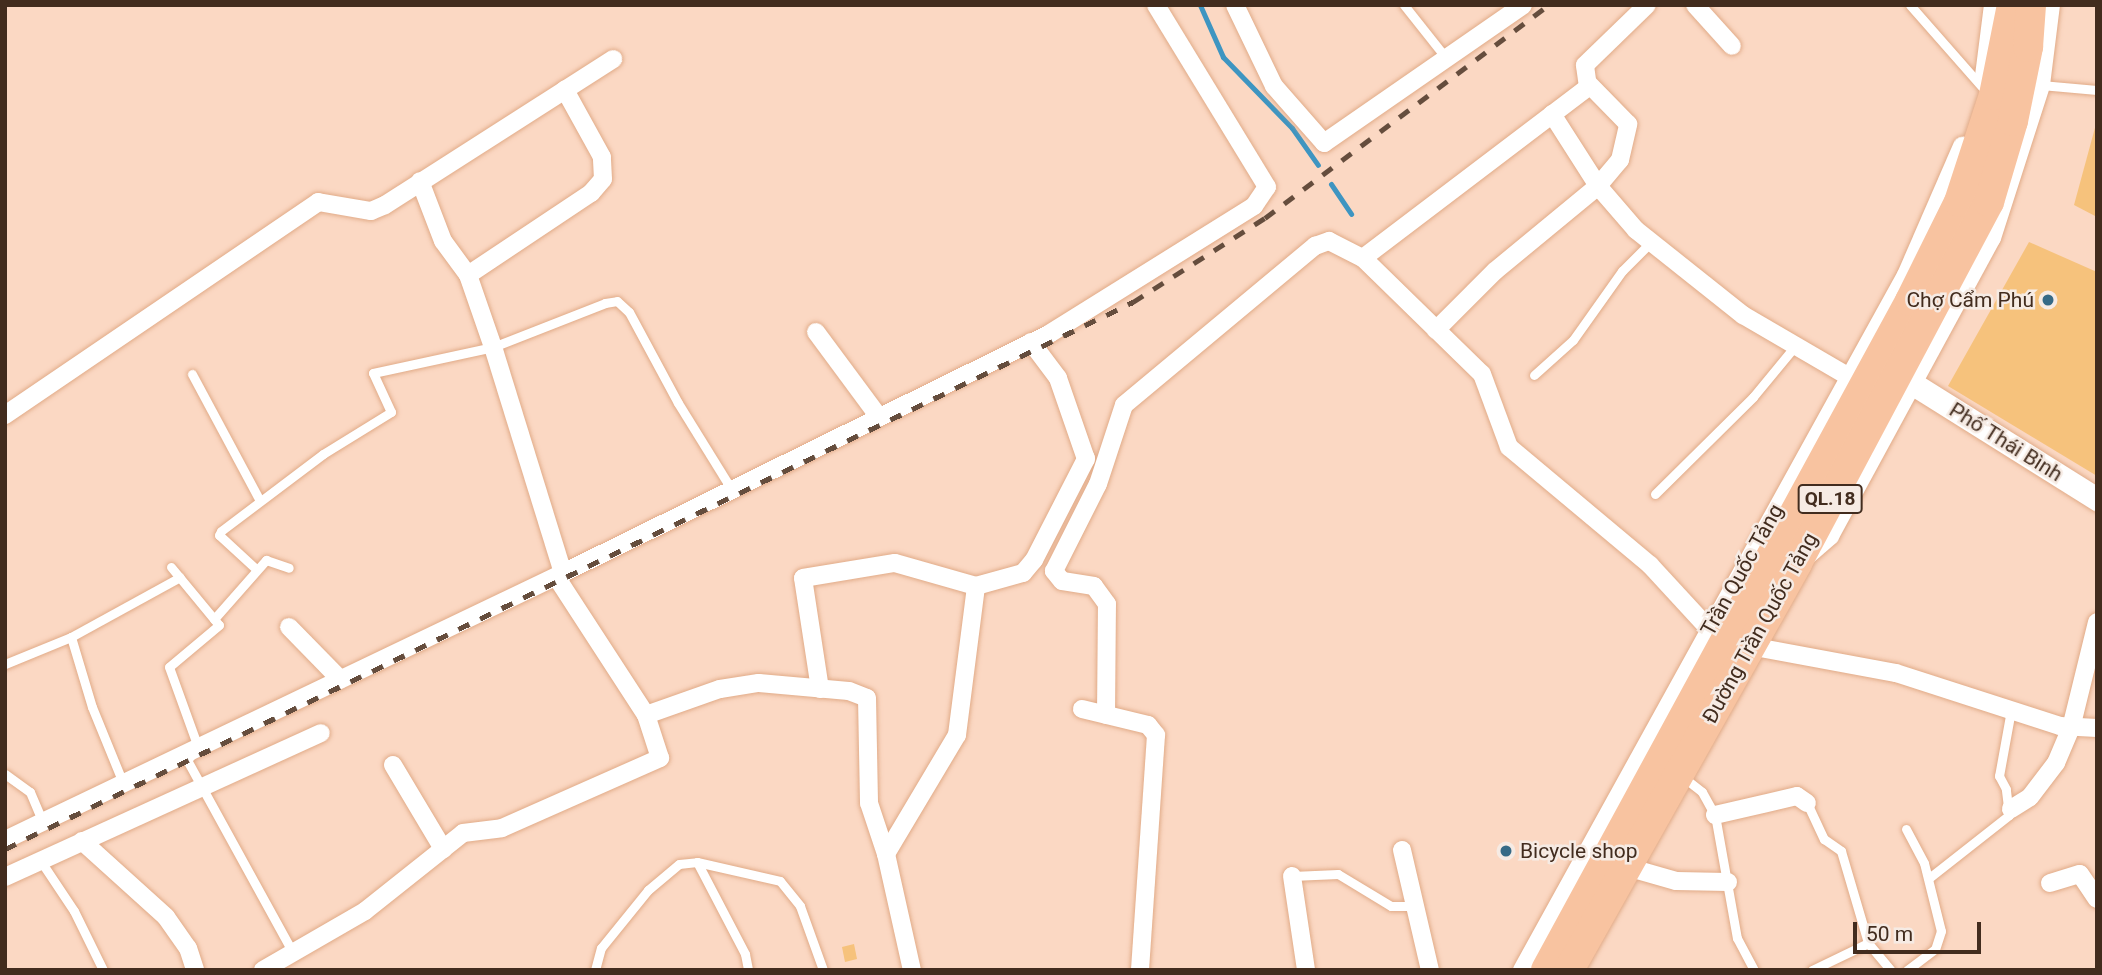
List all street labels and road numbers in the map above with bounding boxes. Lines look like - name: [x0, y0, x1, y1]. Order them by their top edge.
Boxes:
- street label: Phố Thái Bình: [1945, 397, 2067, 487]
- road number: QL.18: [1797, 484, 1863, 514]
- street label: Trần Quốc Tảng: [1695, 500, 1789, 640]
- street label: Đường Trần Quốc Tảng: [1697, 528, 1823, 728]

